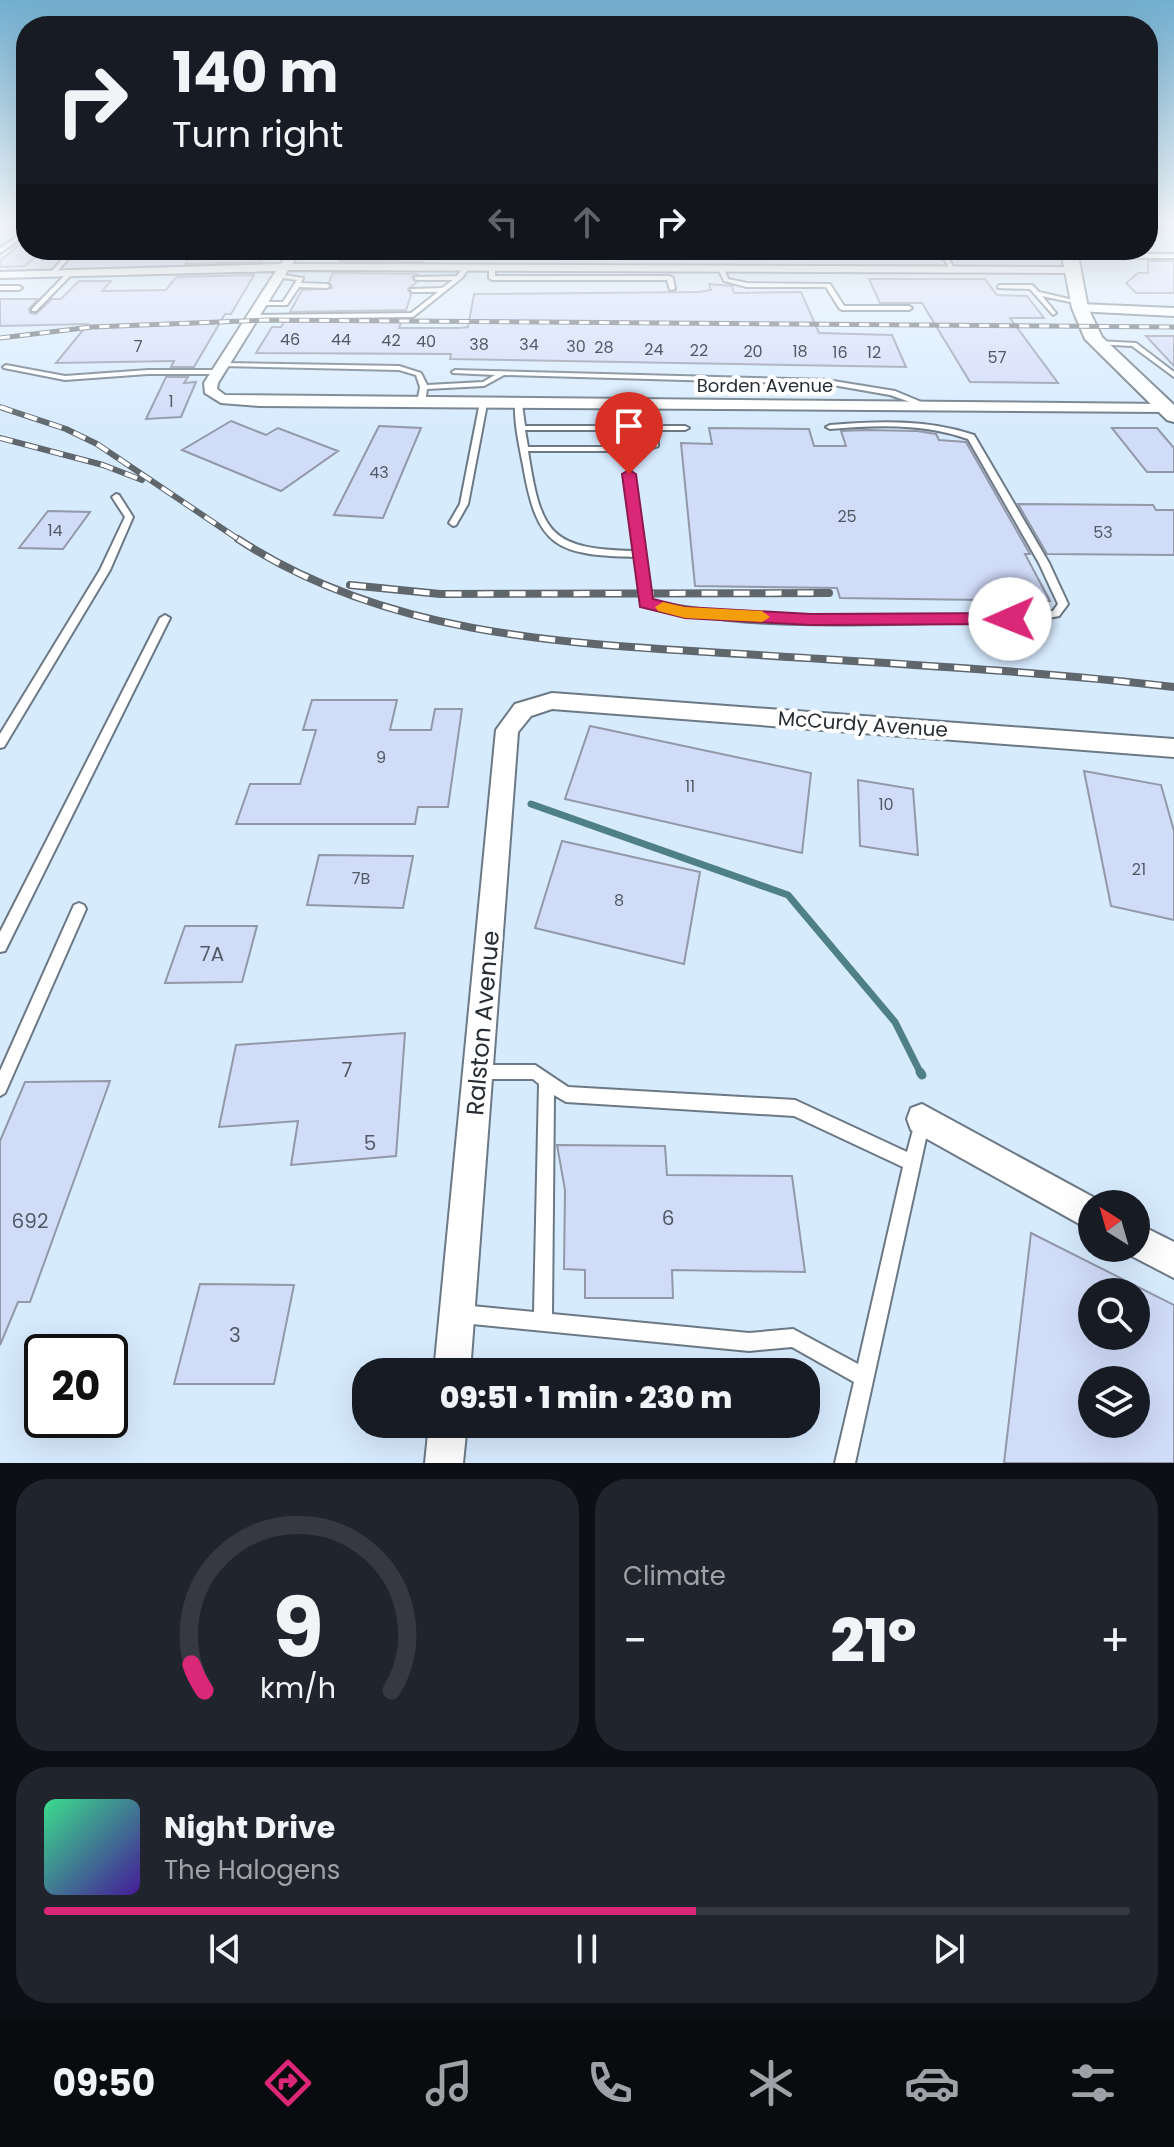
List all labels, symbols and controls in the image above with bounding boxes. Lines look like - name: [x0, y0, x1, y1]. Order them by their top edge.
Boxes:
- text: 140 m: [172, 33, 339, 112]
- icon: right: [40, 48, 144, 152]
- text: Turn right: [172, 109, 343, 160]
- icon: left: [481, 200, 525, 244]
- icon: ahead: [565, 200, 609, 244]
- icon: right: [649, 200, 693, 244]
- house number: 46: [280, 328, 300, 351]
- house number: 44: [331, 328, 351, 351]
- house number: 42: [381, 329, 401, 352]
- house number: 40: [416, 330, 436, 353]
- house number: 38: [469, 333, 489, 356]
- house number: 34: [519, 333, 539, 356]
- house number: 7: [134, 335, 143, 358]
- house number: 30: [566, 335, 586, 358]
- house number: 28: [594, 336, 614, 359]
- house number: 24: [644, 338, 664, 361]
- house number: 22: [690, 339, 708, 362]
- house number: 20: [743, 340, 763, 363]
- house number: 18: [792, 340, 808, 363]
- house number: 16: [832, 341, 848, 364]
- house number: 12: [867, 341, 881, 364]
- house number: 57: [988, 346, 1007, 369]
- street label: Borden Avenue: [697, 373, 833, 398]
- house number: 1: [168, 390, 174, 413]
- pin: [595, 392, 663, 474]
- icon: arrive: [607, 404, 651, 448]
- house number: 43: [369, 461, 389, 484]
- house number: 25: [837, 505, 857, 528]
- house number: 14: [47, 519, 63, 542]
- house number: 53: [1093, 521, 1113, 544]
- position arrow: [968, 577, 1052, 661]
- street label: McCurdy Avenue: [777, 704, 949, 744]
- house number: 9: [376, 746, 386, 769]
- house number: 11: [685, 775, 695, 798]
- house number: 10: [878, 793, 894, 816]
- house number: 21: [1132, 858, 1146, 881]
- house number: 7B: [352, 867, 370, 890]
- house number: 8: [614, 889, 624, 912]
- street label: Ralston Avenue: [458, 929, 507, 1117]
- house number: 7A: [200, 940, 224, 968]
- house number: 7: [342, 1056, 353, 1084]
- house number: 5: [364, 1129, 376, 1157]
- north arrow: [1078, 1190, 1150, 1262]
- map controls: [1078, 1190, 1150, 1438]
- house number: 6: [662, 1204, 674, 1232]
- house number: 692: [12, 1207, 48, 1235]
- button: search: [1078, 1278, 1150, 1350]
- house number: 3: [229, 1321, 241, 1349]
- speed limit sign: 20: [24, 1334, 128, 1438]
- button: layers: [1078, 1366, 1150, 1438]
- text: 09:51 · 1 min · 230 m: [440, 1376, 732, 1419]
- text: Climate: [623, 1558, 726, 1594]
- text: 9: [272, 1570, 323, 1686]
- text: 21°: [831, 1599, 917, 1683]
- text: −: [623, 1610, 647, 1671]
- text: +: [1100, 1610, 1130, 1671]
- text: km/h: [259, 1668, 336, 1708]
- text: Night Drive: [164, 1806, 335, 1849]
- text: The Halogens: [164, 1852, 340, 1888]
- icon: previous: [203, 1927, 247, 1971]
- icon: pause: [565, 1927, 609, 1971]
- icon: next: [927, 1927, 971, 1971]
- icon: directions: [260, 2055, 316, 2111]
- icon: music: [421, 2055, 477, 2111]
- icon: phone: [582, 2055, 638, 2111]
- icon: climate: [743, 2055, 799, 2111]
- icon: car: [904, 2055, 960, 2111]
- icon: filters: [1065, 2055, 1121, 2111]
- text: 09:50: [53, 2058, 155, 2109]

